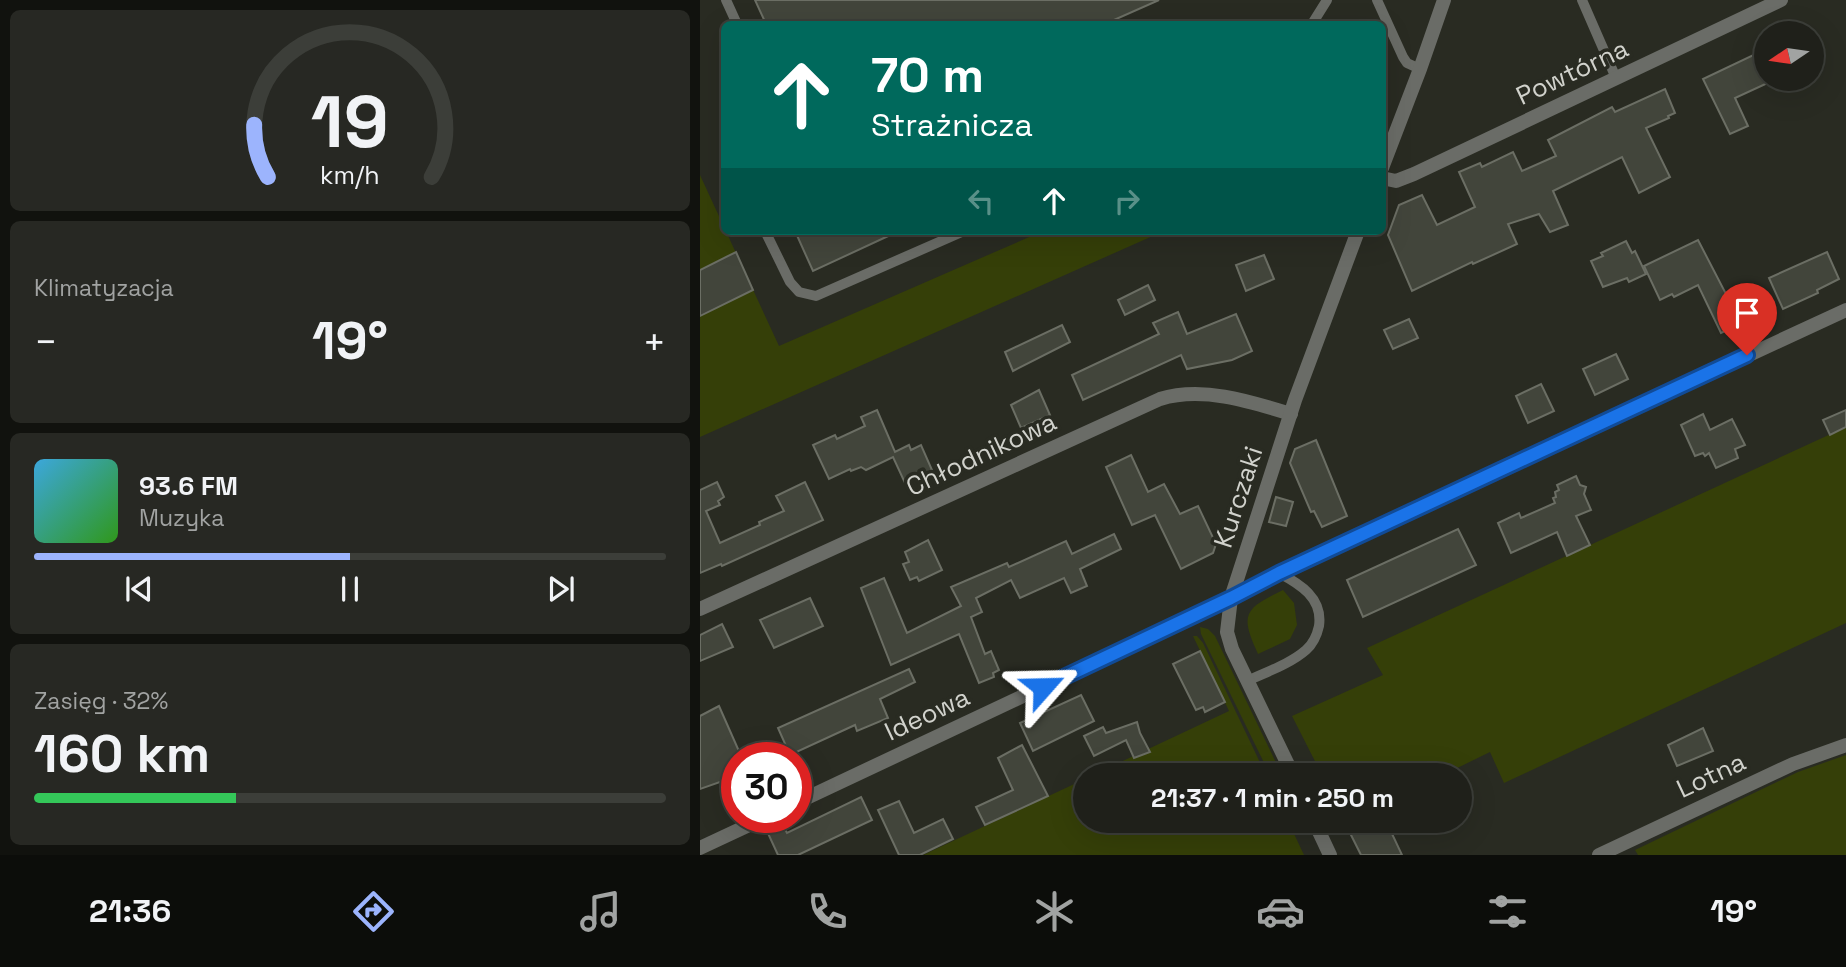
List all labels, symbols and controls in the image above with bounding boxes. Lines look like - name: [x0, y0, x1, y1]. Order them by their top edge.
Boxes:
- north arrow: [1754, 21, 1824, 91]
- map controls: [1754, 21, 1824, 91]
- street label: Powtórna: [1510, 31, 1634, 113]
- text: 70 m: [871, 44, 984, 106]
- icon: ahead: [756, 49, 847, 140]
- text: 19: [311, 75, 389, 168]
- text: Strażnicza: [871, 105, 1033, 145]
- text: km/h: [320, 158, 380, 190]
- icon: left: [962, 182, 1000, 220]
- icon: ahead: [1035, 182, 1073, 220]
- icon: right: [1108, 182, 1146, 220]
- text: Klimatyzacja: [34, 273, 174, 303]
- pin: [1717, 283, 1777, 355]
- icon: arrive: [1728, 294, 1766, 332]
- text: 19°: [312, 308, 388, 374]
- text: −: [34, 318, 58, 366]
- text: +: [642, 318, 666, 366]
- street label: Chłodnikowa: [900, 404, 1062, 504]
- street label: Kurczaki: [1206, 442, 1270, 552]
- text: 93.6 FM: [139, 469, 238, 503]
- text: Muzyka: [139, 503, 224, 533]
- icon: previous: [120, 570, 158, 608]
- icon: pause: [331, 570, 369, 608]
- icon: next: [542, 570, 580, 608]
- position arrow: [1006, 650, 1080, 724]
- street label: Ideowa: [879, 680, 975, 748]
- text: Zasięg · 32%: [34, 686, 168, 716]
- text: 160 km: [34, 721, 210, 787]
- speed limit sign: 30: [721, 742, 812, 833]
- street label: Lotna: [1671, 744, 1751, 806]
- text: 21:37 · 1 min · 250 m: [1151, 781, 1394, 815]
- icon: directions: [349, 887, 398, 936]
- icon: music: [576, 887, 625, 936]
- icon: phone: [803, 887, 852, 936]
- icon: climate: [1030, 887, 1079, 936]
- icon: car: [1256, 887, 1305, 936]
- icon: filters: [1483, 887, 1532, 936]
- text: 21:36: [89, 891, 171, 931]
- text: 19°: [1710, 891, 1757, 931]

